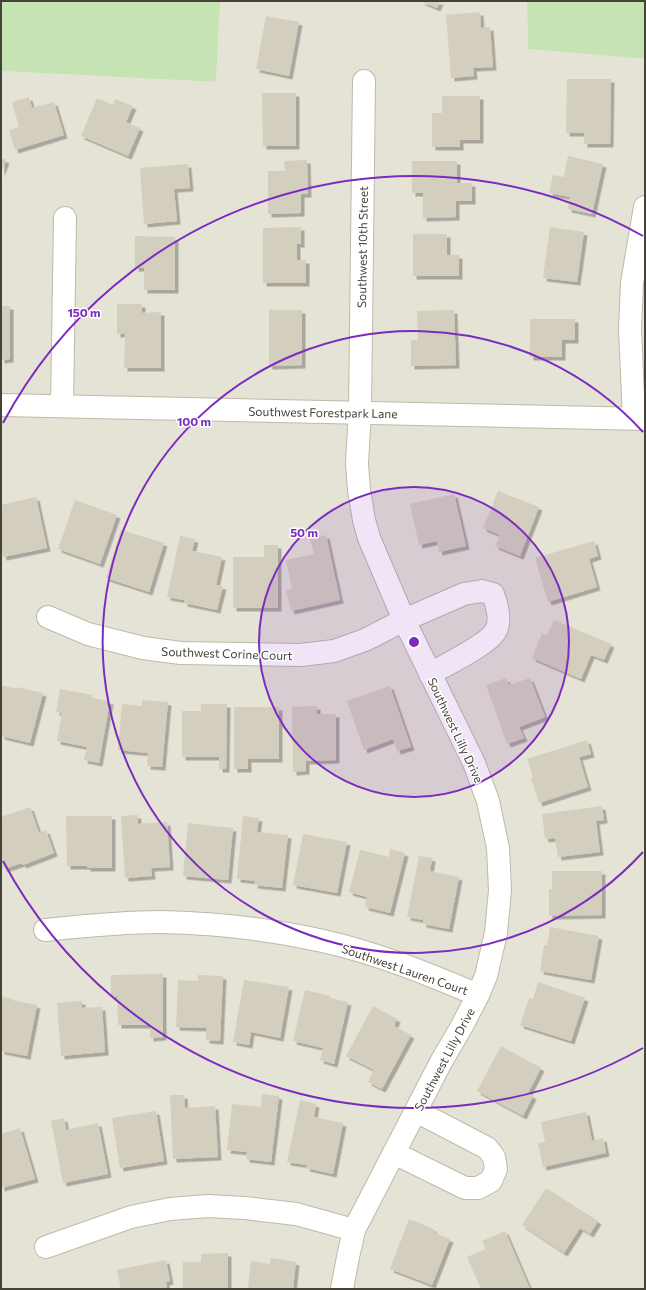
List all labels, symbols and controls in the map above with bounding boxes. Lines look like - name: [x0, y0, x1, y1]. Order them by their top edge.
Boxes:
- street label: Southwest 10th Street: [354, 186, 370, 308]
- text: 150 m: [67, 305, 101, 319]
- street label: Southwest Forestpark Lane: [248, 404, 398, 420]
- text: 100 m: [177, 414, 211, 428]
- text: 50 m: [290, 525, 318, 539]
- centre of rings: [407, 635, 421, 649]
- street label: Southwest Corine Court: [161, 644, 293, 662]
- street label: Southwest Lilly Drive: [425, 675, 487, 785]
- street label: Southwest Lauren Court: [340, 941, 470, 997]
- street label: Southwest Lilly Drive: [411, 1005, 477, 1113]

